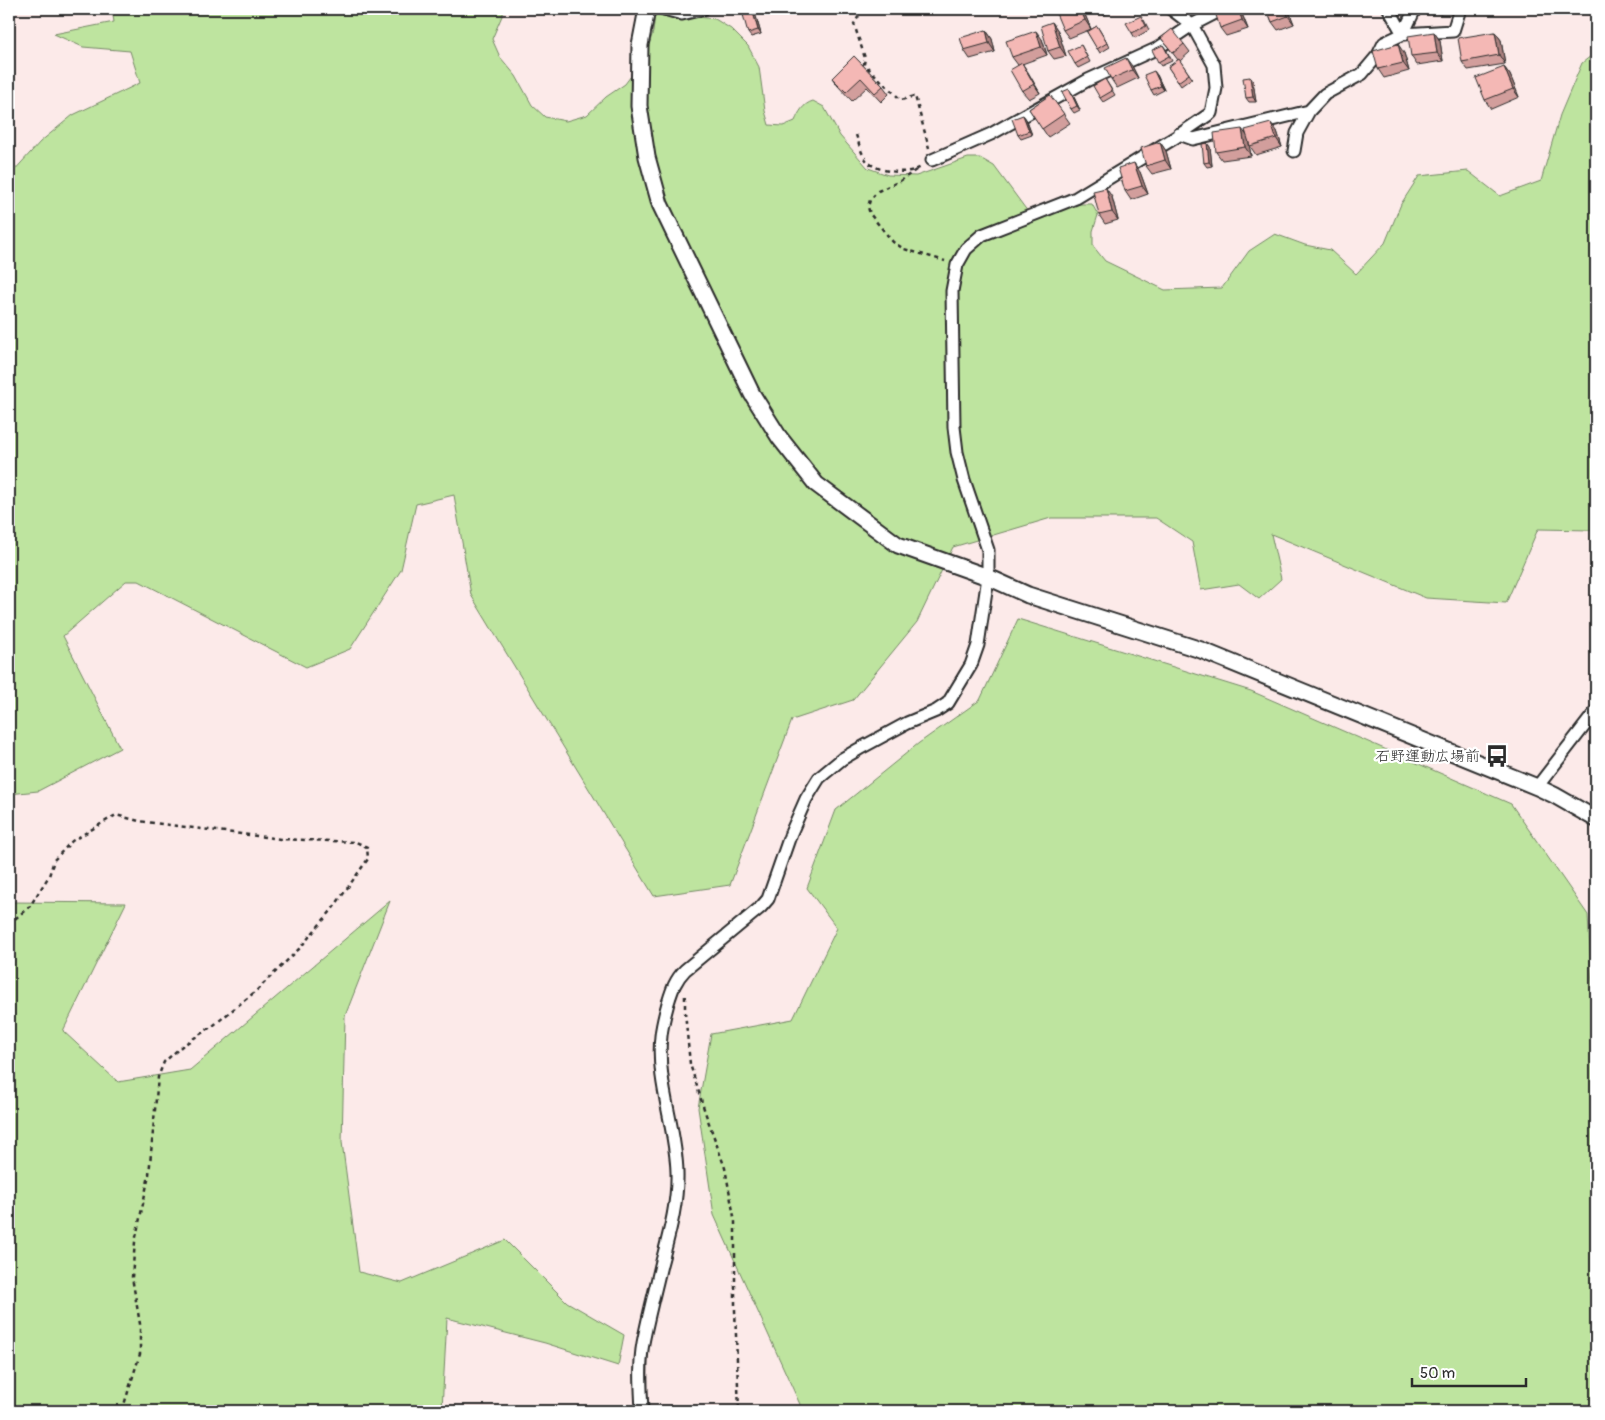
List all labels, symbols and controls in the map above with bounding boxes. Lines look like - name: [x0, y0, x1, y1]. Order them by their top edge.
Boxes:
- bus stop icon: 石野運動広場前: [1484, 743, 1510, 769]
- place label: 石野運動広場前: [1375, 747, 1480, 766]
- scale bar: [1412, 1355, 1526, 1387]
- text: 50 m: [1420, 1364, 1455, 1383]

